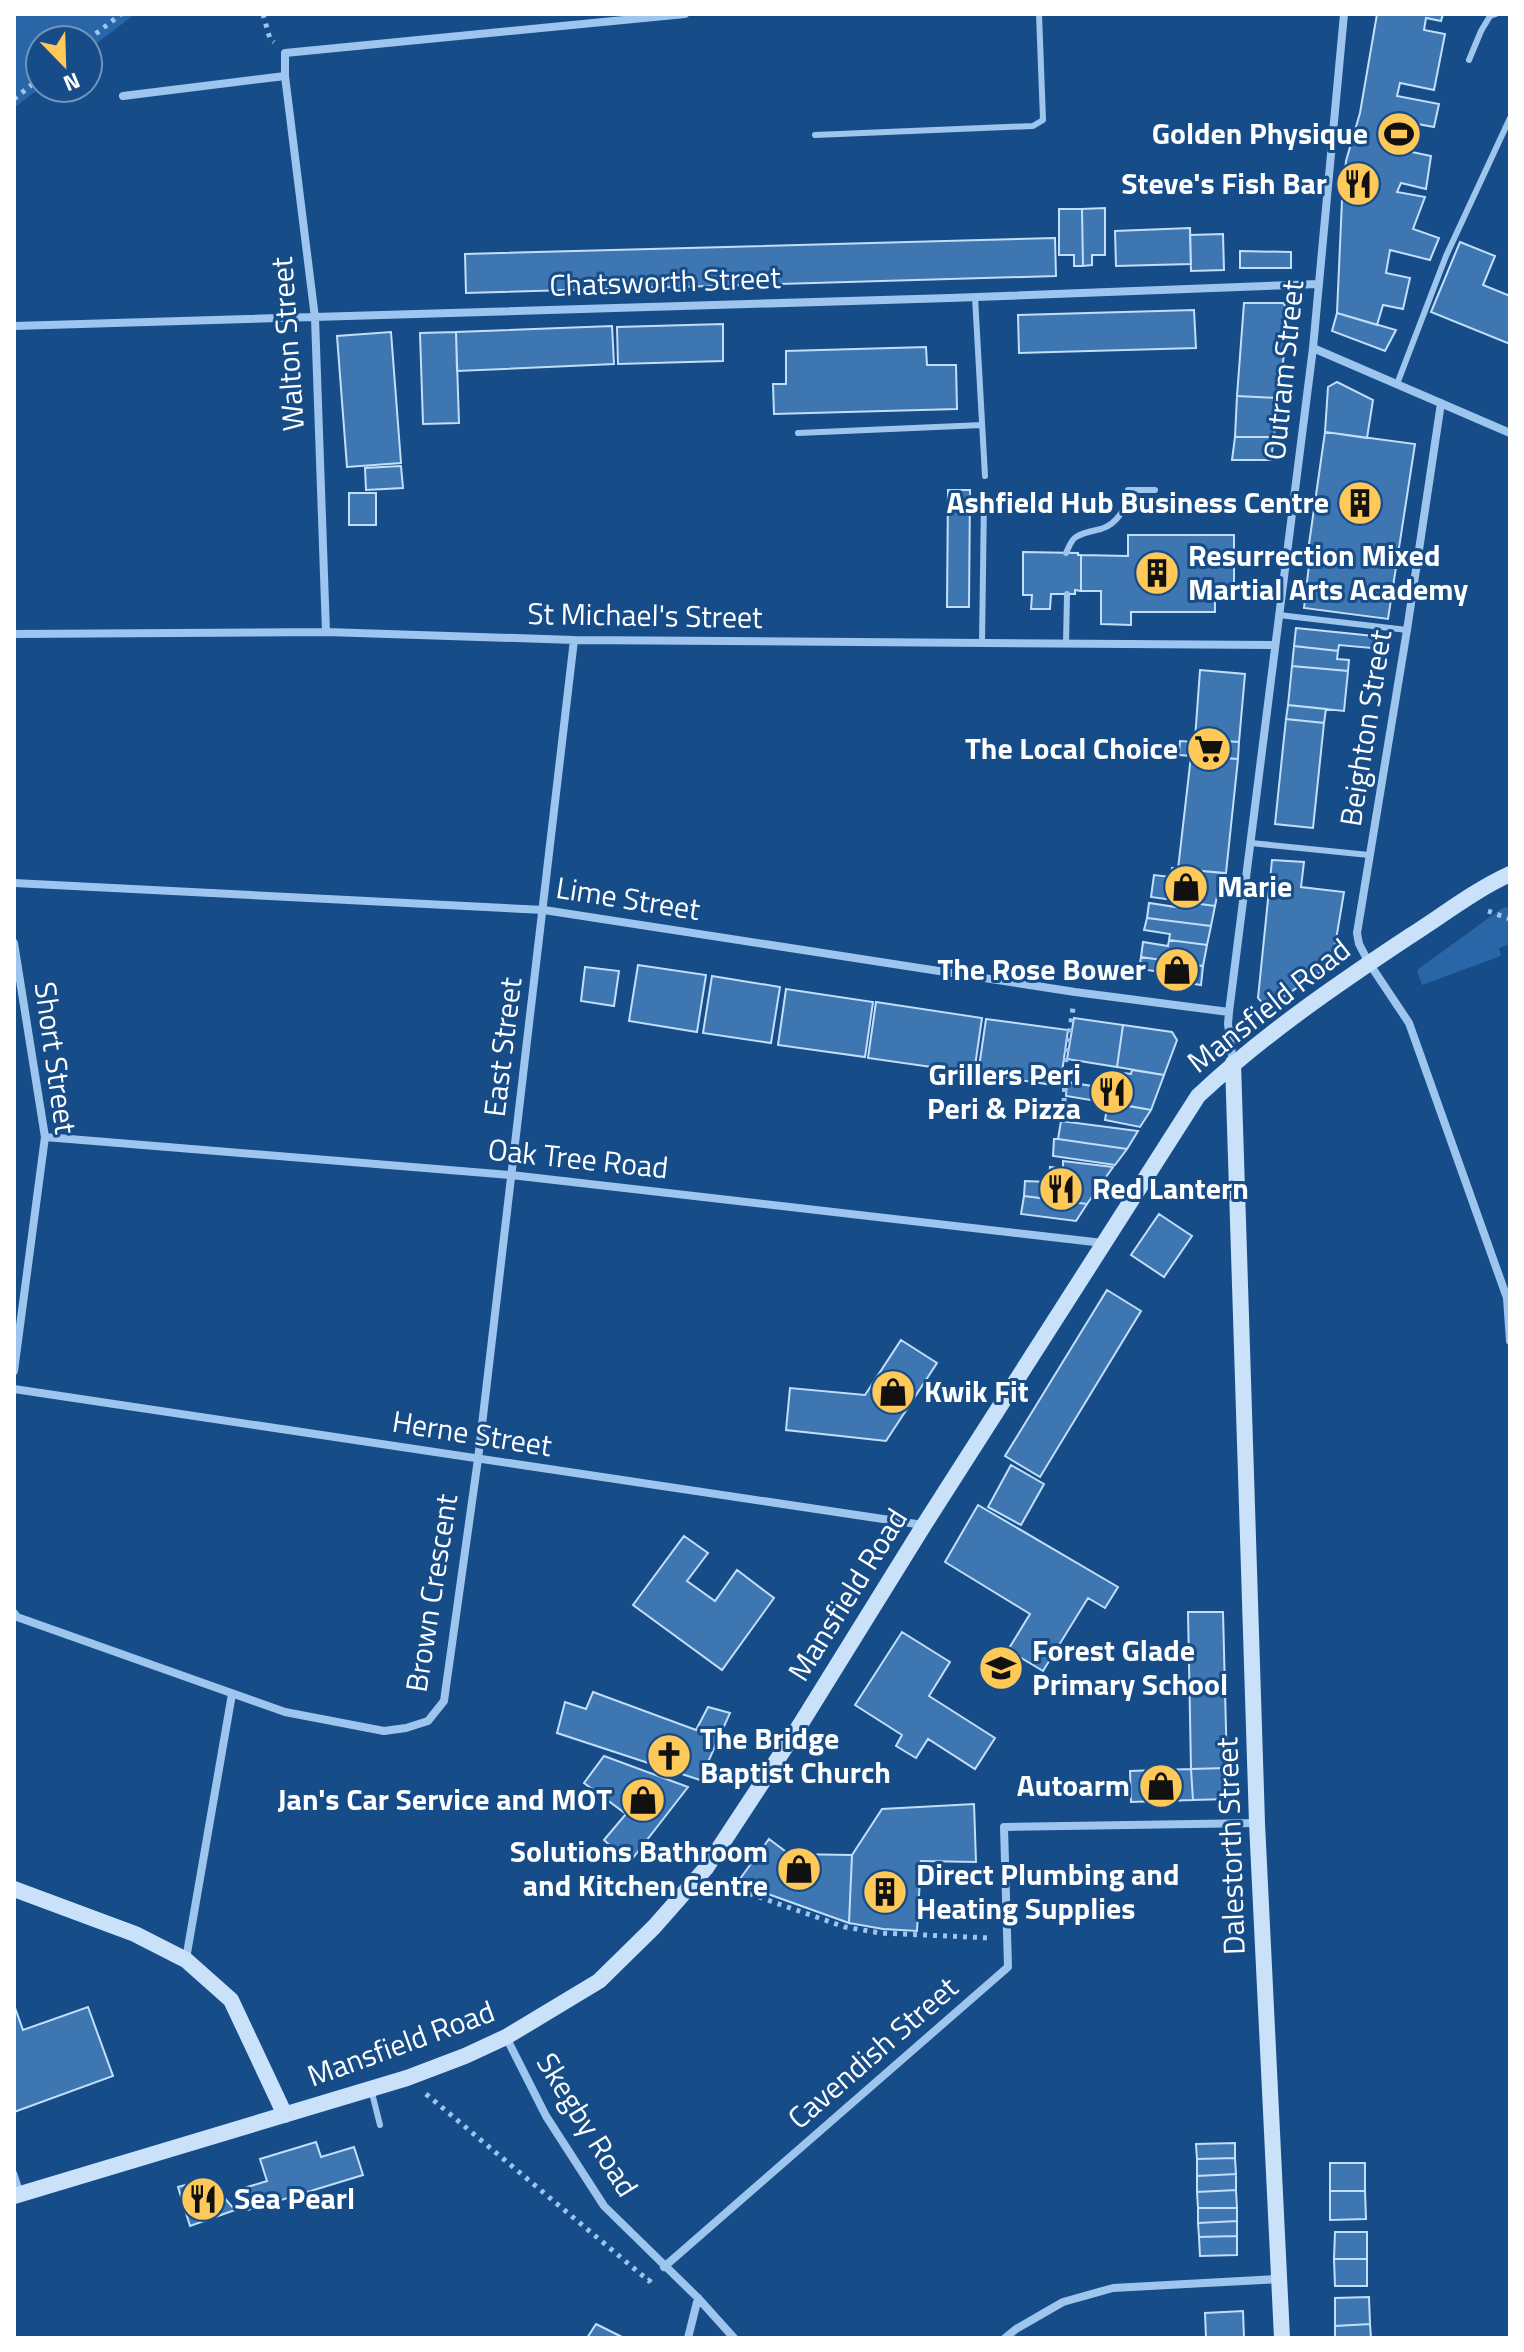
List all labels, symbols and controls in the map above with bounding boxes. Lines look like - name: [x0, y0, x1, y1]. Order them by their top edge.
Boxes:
- north arrow: [24, 24, 104, 104]
- text: N: [58, 64, 85, 101]
- place label: Golden Physique: [1152, 110, 1368, 156]
- sports icon: Golden Physique: [1375, 110, 1423, 158]
- place label: Steve's Fish Bar: [1121, 160, 1327, 206]
- restaurant icon: Steve's Fish Bar: [1334, 160, 1382, 208]
- street label: Chatsworth Street: [549, 254, 782, 308]
- street label: Walton Street: [258, 255, 316, 433]
- street label: Outram Street: [1251, 277, 1315, 462]
- place label: Ashfield Hub Business Centre: [947, 479, 1329, 525]
- building icon: Ashfield Hub Business Centre: [1336, 479, 1384, 527]
- place label: Resurrection Mixed Martial Arts Academy: [1188, 532, 1468, 612]
- building icon: Resurrection Mixed Martial Arts Academy: [1133, 549, 1181, 597]
- street label: St Michael's Street: [527, 590, 763, 640]
- street label: Beighton Street: [1327, 626, 1403, 829]
- place label: The Local Choice: [965, 725, 1178, 771]
- supermarket icon: The Local Choice: [1185, 725, 1233, 773]
- shop icon: Marie: [1162, 863, 1210, 911]
- place label: Marie: [1217, 863, 1292, 909]
- street label: Lime Street: [553, 864, 704, 932]
- street label: Mansfield Road: [1177, 927, 1360, 1084]
- place label: The Rose Bower: [938, 946, 1146, 992]
- shop icon: The Rose Bower: [1153, 946, 1201, 994]
- street label: East Street: [471, 974, 533, 1119]
- street label: Short Street: [23, 979, 89, 1137]
- place label: Grillers Peri Peri & Pizza: [927, 1051, 1081, 1131]
- restaurant icon: Grillers Peri Peri & Pizza: [1088, 1068, 1136, 1116]
- street label: Oak Tree Road: [486, 1126, 670, 1190]
- restaurant icon: Red Lantern: [1037, 1165, 1085, 1213]
- place label: Red Lantern: [1092, 1165, 1249, 1211]
- shop icon: Kwik Fit: [869, 1368, 917, 1416]
- place label: Kwik Fit: [924, 1368, 1029, 1414]
- street label: Herne Street: [389, 1398, 556, 1468]
- street label: Brown Crescent: [393, 1490, 469, 1695]
- street label: Mansfield Road: [776, 1499, 919, 1690]
- place label: Forest Glade Primary School: [1032, 1627, 1228, 1707]
- school or university icon: Forest Glade Primary School: [977, 1644, 1025, 1692]
- place label: The Bridge Baptist Church: [700, 1715, 891, 1795]
- church icon: The Bridge Baptist Church: [645, 1732, 693, 1780]
- street label: Dalestorth Street: [1203, 1736, 1257, 1956]
- place label: Autoarm: [1017, 1762, 1130, 1808]
- shop icon: Autoarm: [1137, 1762, 1185, 1810]
- place label: Jan's Car Service and MOT: [278, 1776, 612, 1822]
- shop icon: Jan's Car Service and MOT: [619, 1776, 667, 1824]
- place label: Solutions Bathroom and Kitchen Centre: [510, 1828, 768, 1908]
- shop icon: Solutions Bathroom and Kitchen Centre: [775, 1845, 823, 1893]
- place label: Direct Plumbing and Heating Supplies: [916, 1851, 1179, 1931]
- building icon: Direct Plumbing and Heating Supplies: [861, 1868, 909, 1916]
- street label: Cavendish Street: [777, 1965, 968, 2139]
- street label: Mansfield Road: [301, 1988, 501, 2098]
- street label: Skegby Road: [525, 2043, 650, 2206]
- restaurant icon: Sea Pearl: [179, 2175, 227, 2223]
- place label: Sea Pearl: [234, 2175, 355, 2221]

